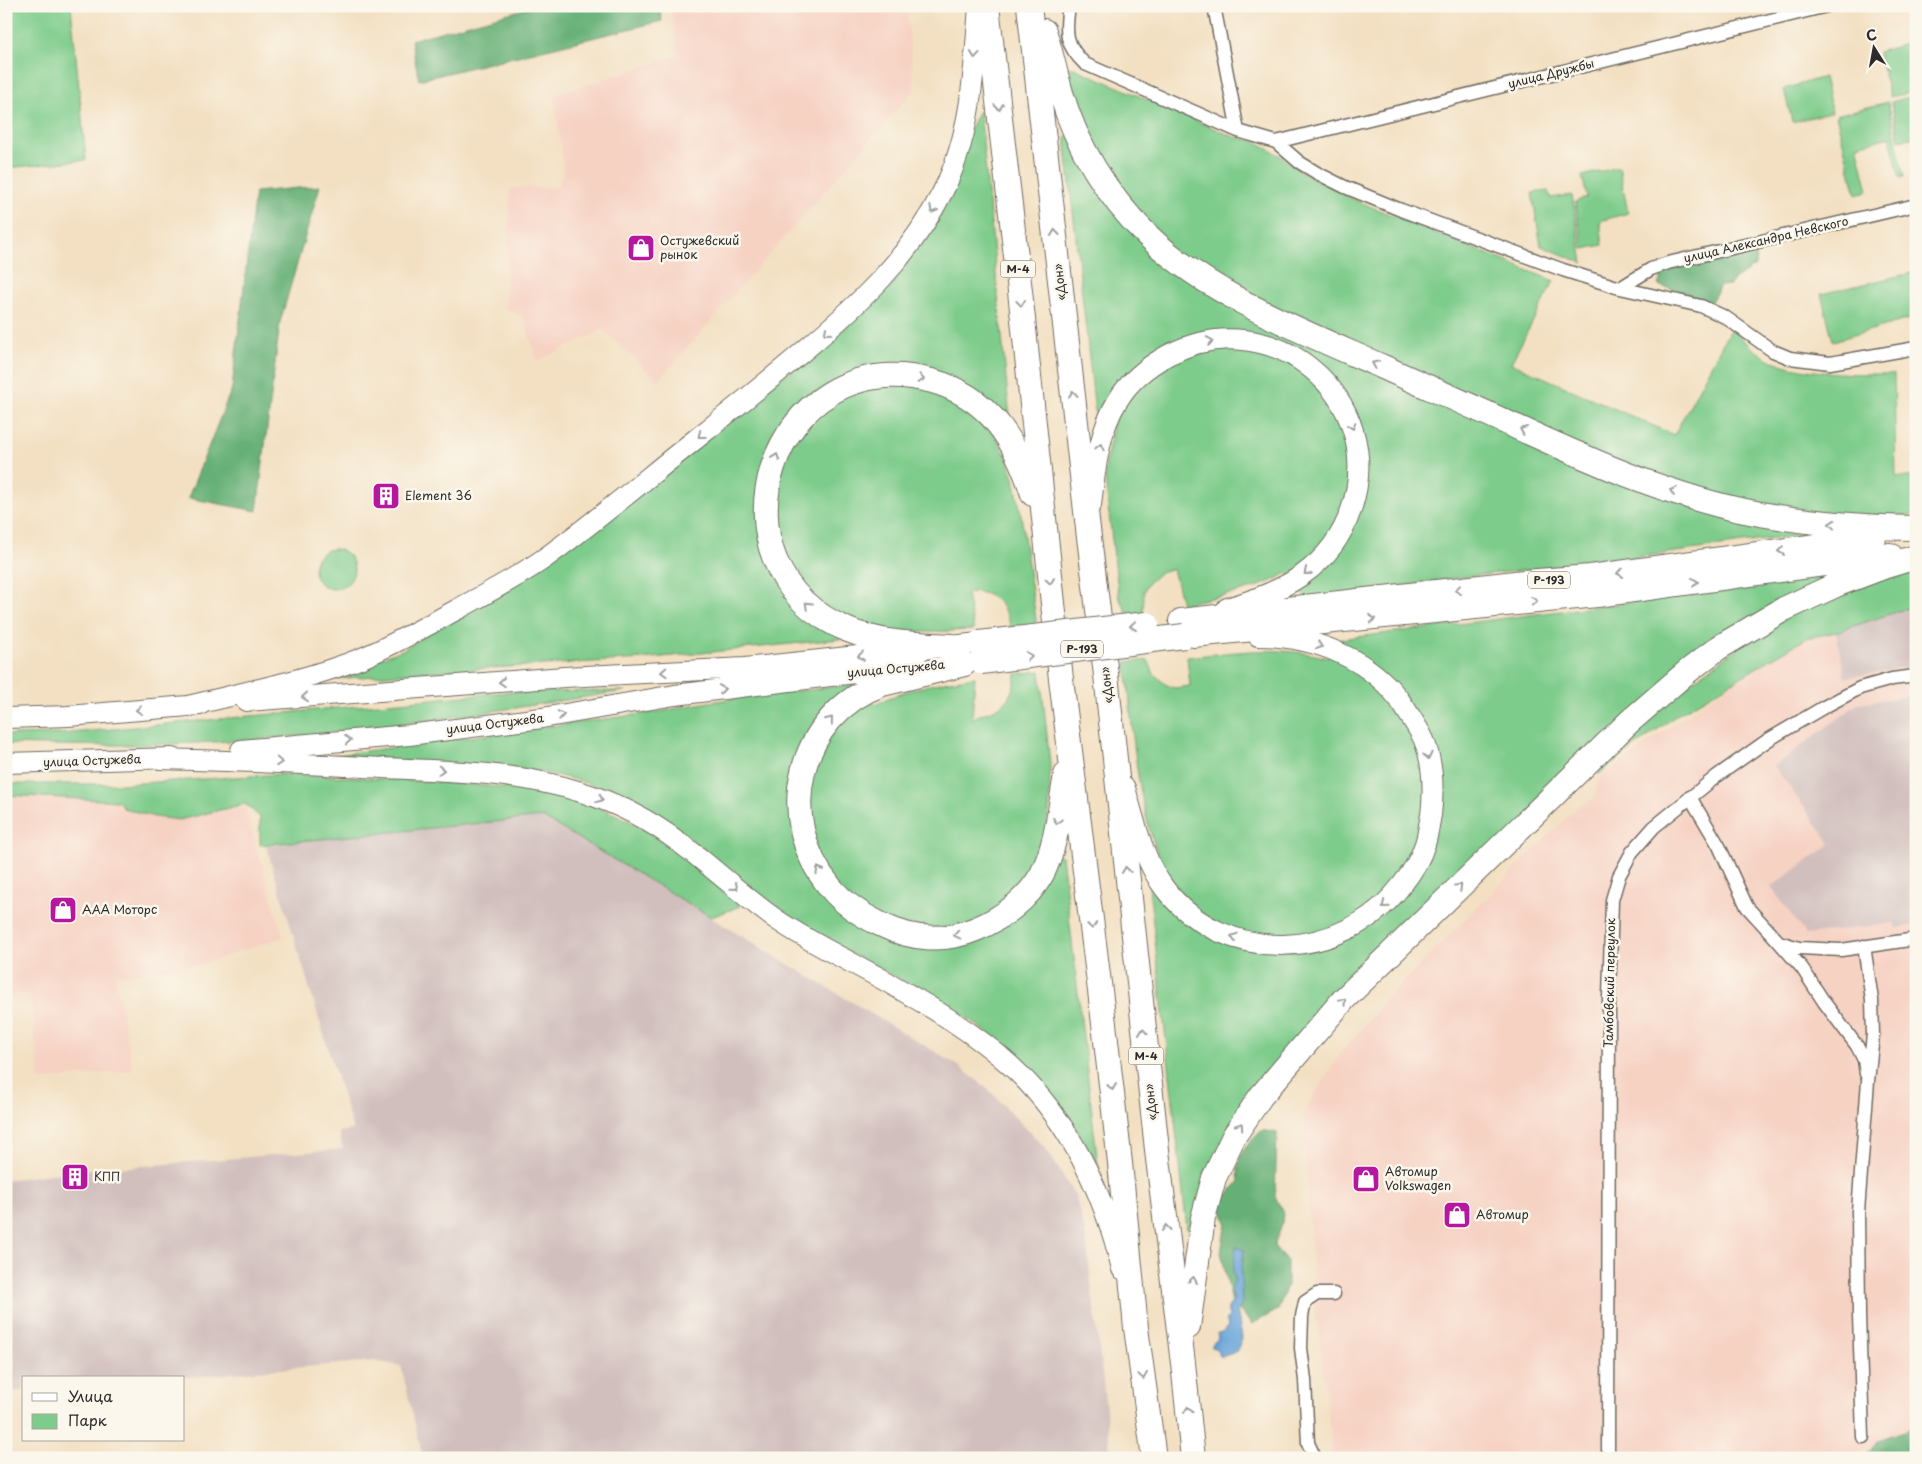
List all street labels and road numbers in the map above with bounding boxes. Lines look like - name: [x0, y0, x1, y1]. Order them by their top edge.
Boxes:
- street label: улица Дружбы: [1506, 54, 1596, 92]
- street label: улица Александра Невского: [1682, 211, 1850, 267]
- road number: М-4: [1000, 260, 1036, 278]
- street label: «Дон»: [1048, 263, 1070, 302]
- road number: Р-193: [1528, 572, 1570, 588]
- road number: Р-193: [1061, 641, 1103, 658]
- street label: улица Остужева: [846, 655, 946, 681]
- street label: «Дон»: [1095, 666, 1117, 705]
- street label: улица Остужева: [445, 708, 545, 738]
- street label: улица Остужева: [43, 749, 142, 771]
- street label: Тамбовский переулок: [1599, 917, 1619, 1048]
- road number: М-4: [1128, 1048, 1164, 1064]
- street label: «Дон»: [1139, 1083, 1161, 1122]

